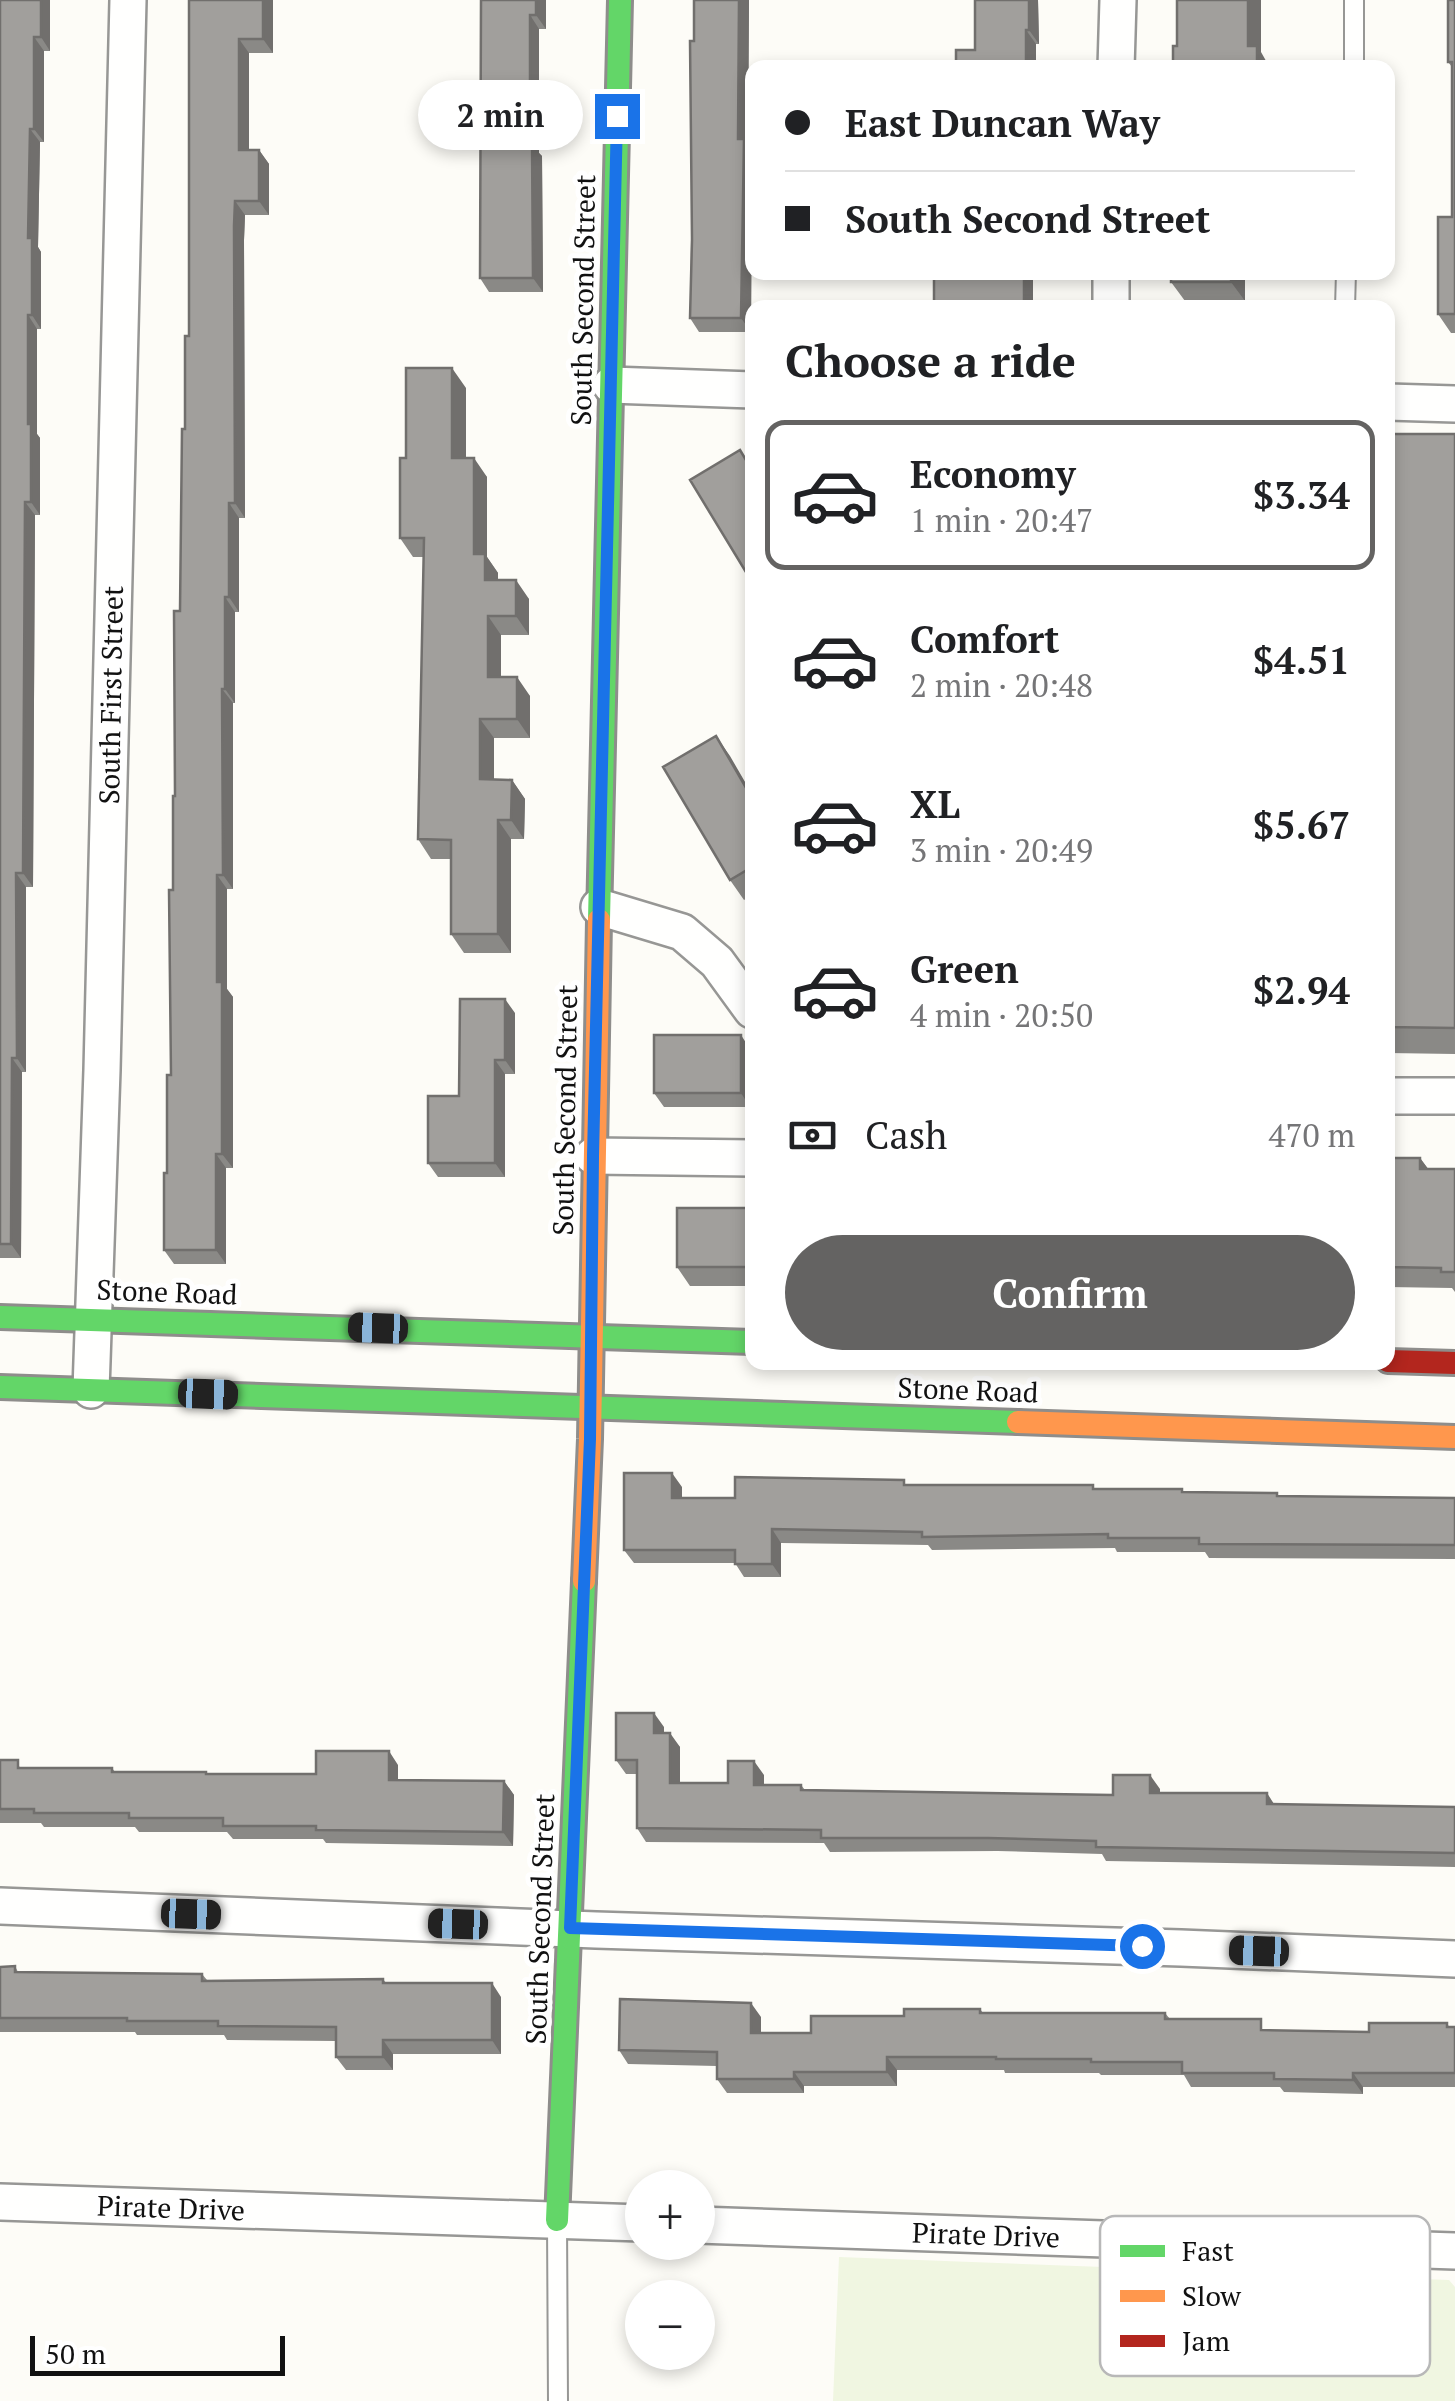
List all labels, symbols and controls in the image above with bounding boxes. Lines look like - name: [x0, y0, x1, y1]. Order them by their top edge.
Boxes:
- callout: 2 min: [417, 81, 582, 151]
- text: 2 min: [457, 94, 544, 136]
- route end: [595, 94, 640, 139]
- text: East Duncan Way: [845, 98, 1160, 148]
- street label: South Second Street: [562, 174, 603, 426]
- text: South Second Street: [845, 194, 1210, 244]
- text: Choose a ride: [785, 330, 1076, 390]
- text: Economy: [910, 449, 1076, 499]
- icon: car: [790, 450, 880, 540]
- text: $3.34: [1253, 470, 1350, 520]
- text: 1 min · 20:47: [910, 499, 1093, 541]
- street label: South First Street: [90, 585, 131, 805]
- text: Comfort: [910, 614, 1059, 664]
- icon: car: [790, 615, 880, 705]
- text: $4.51: [1253, 635, 1350, 685]
- text: 2 min · 20:48: [910, 664, 1093, 706]
- text: XL: [910, 779, 960, 829]
- icon: car: [790, 780, 880, 870]
- text: $5.67: [1253, 800, 1350, 850]
- text: 3 min · 20:49: [910, 829, 1093, 871]
- text: Green: [910, 944, 1019, 994]
- icon: car: [790, 945, 880, 1035]
- text: $2.94: [1253, 965, 1350, 1015]
- street label: South Second Street: [544, 984, 585, 1236]
- text: 4 min · 20:50: [910, 994, 1093, 1036]
- icon: cash: [785, 1108, 840, 1163]
- text: Cash: [865, 1110, 947, 1160]
- text: 470 m: [1268, 1114, 1355, 1156]
- button: Confirm: [785, 1235, 1355, 1350]
- street label: Stone Road: [96, 1271, 238, 1312]
- car: [347, 1312, 409, 1344]
- street label: Stone Road: [897, 1369, 1039, 1410]
- car: [177, 1378, 239, 1410]
- street label: South Second Street: [517, 1792, 562, 2045]
- car: [160, 1898, 222, 1930]
- car: [427, 1908, 489, 1940]
- route start: [1120, 1924, 1165, 1969]
- car: [1228, 1935, 1290, 1967]
- map controls: [625, 2170, 715, 2370]
- button: +: [625, 2170, 715, 2260]
- street label: Pirate Drive: [96, 2186, 246, 2229]
- street label: Pirate Drive: [911, 2213, 1061, 2256]
- legend: [1100, 2216, 1430, 2376]
- text: Fast: [1182, 2232, 1234, 2269]
- text: Slow: [1182, 2277, 1242, 2314]
- button: −: [625, 2280, 715, 2370]
- text: Jam: [1182, 2322, 1230, 2359]
- scale bar: [30, 2331, 285, 2376]
- text: 50 m: [45, 2335, 106, 2372]

